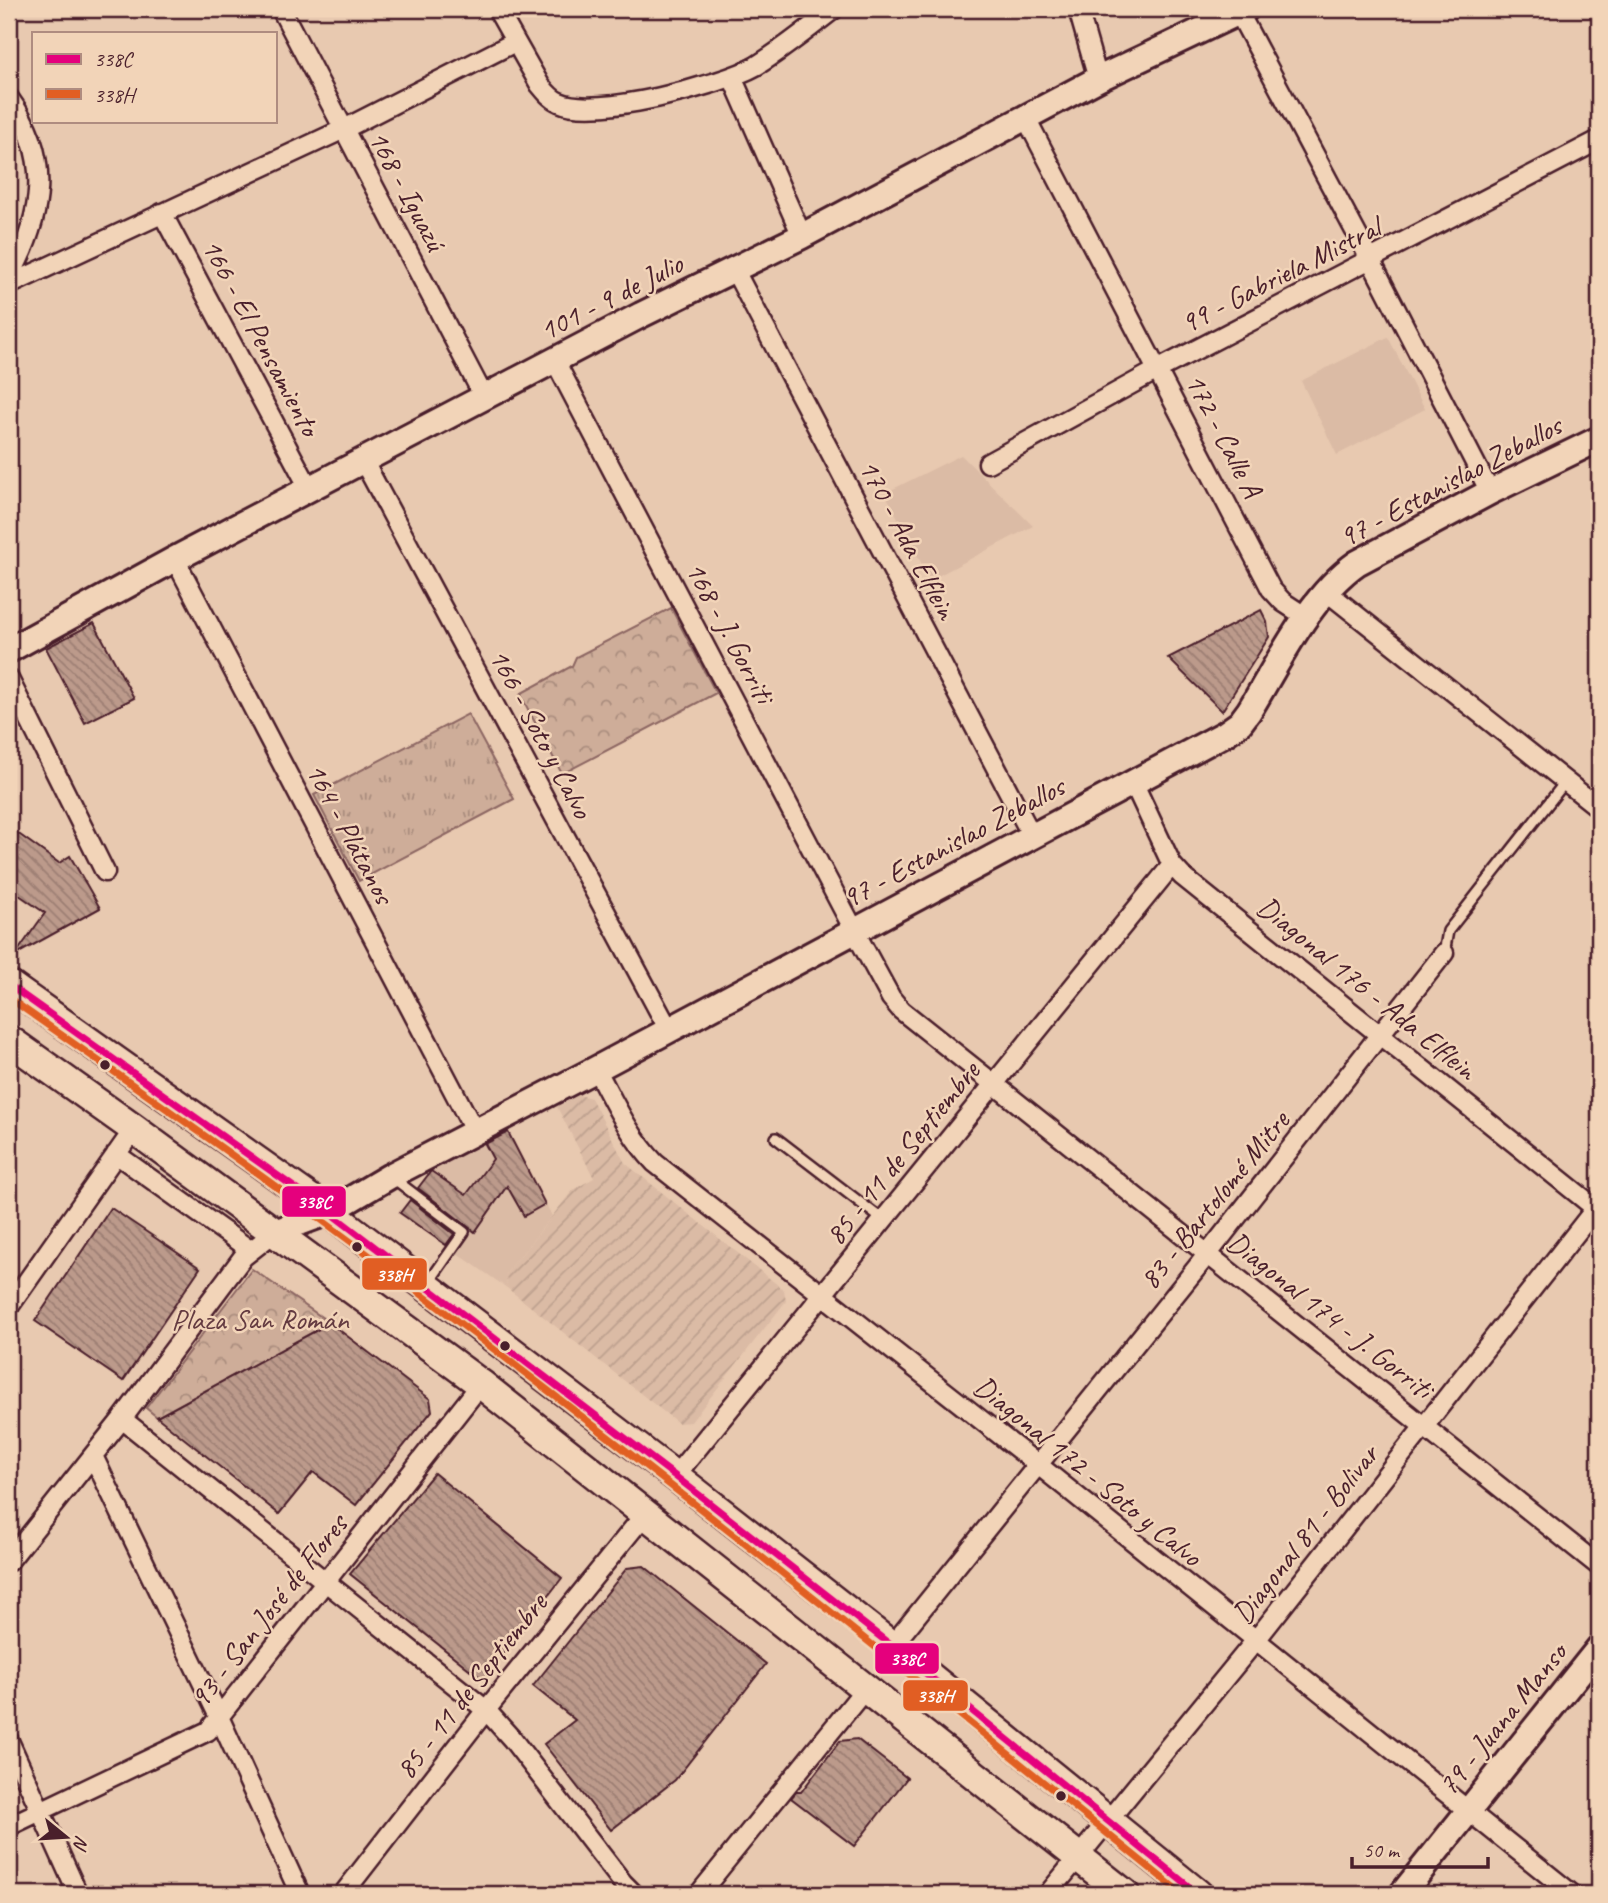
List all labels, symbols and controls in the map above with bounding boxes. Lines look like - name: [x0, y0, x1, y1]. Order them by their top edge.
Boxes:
- legend: [32, 32, 276, 122]
- text: 338C: [94, 46, 134, 72]
- text: 338H: [94, 82, 137, 108]
- street label: 168 - Iguazú: [360, 123, 456, 259]
- street label: 99 - Gabriela Mistral: [1174, 206, 1391, 342]
- street label: 166 - El Pensamiento: [193, 232, 331, 445]
- street label: 101 - 9 de Julio: [533, 244, 690, 349]
- street label: 172 - Calle A: [1177, 367, 1272, 505]
- street label: 97 - Estanislao Zeballos: [1332, 405, 1570, 556]
- street label: 170 - Ada Elflein: [850, 452, 967, 627]
- street label: 168 - J. Gorriti: [677, 555, 785, 712]
- street label: 166 - Soto y Calvo: [480, 642, 602, 826]
- street label: 164 - Plátanos: [297, 756, 404, 913]
- street label: 97 - Estanislao Zeballos: [835, 766, 1073, 917]
- street label: Diagonal 176 - Ada Elflein: [1250, 888, 1486, 1089]
- street label: 85 - 11 de Septiembre: [816, 1052, 989, 1253]
- unlabelled marker: [98, 1058, 112, 1072]
- street label: 83 - Bartolomé Mitre: [1130, 1101, 1299, 1297]
- line badge: 338C: [281, 1185, 347, 1218]
- text: 338C: [297, 1190, 334, 1214]
- street label: Diagonal 174 - J. Gorriti: [1220, 1223, 1443, 1409]
- unlabelled marker: [350, 1240, 364, 1254]
- line badge: 338H: [361, 1257, 428, 1291]
- text: 338H: [376, 1263, 416, 1287]
- park label: Plaza San Román: [171, 1300, 350, 1338]
- unlabelled marker: [498, 1339, 512, 1353]
- street label: Diagonal 172 - Soto y Calvo: [966, 1367, 1211, 1576]
- street label: Diagonal 81 - Bolivar: [1223, 1435, 1388, 1631]
- street label: 93 - San José de Flores: [181, 1504, 357, 1715]
- street label: 85 - 11 de Septiembre: [387, 1584, 557, 1787]
- street label: 79 - Juana Manso: [1429, 1632, 1577, 1803]
- line badge: 338C: [874, 1642, 940, 1675]
- text: 338C: [890, 1647, 927, 1671]
- line badge: 338H: [902, 1679, 969, 1712]
- text: 338H: [917, 1684, 957, 1708]
- unlabelled marker: [1054, 1789, 1068, 1803]
- north arrow: [32, 1801, 102, 1871]
- scale bar: [1352, 1826, 1489, 1870]
- text: N: [67, 1833, 94, 1854]
- text: 50 m: [1363, 1837, 1401, 1863]

